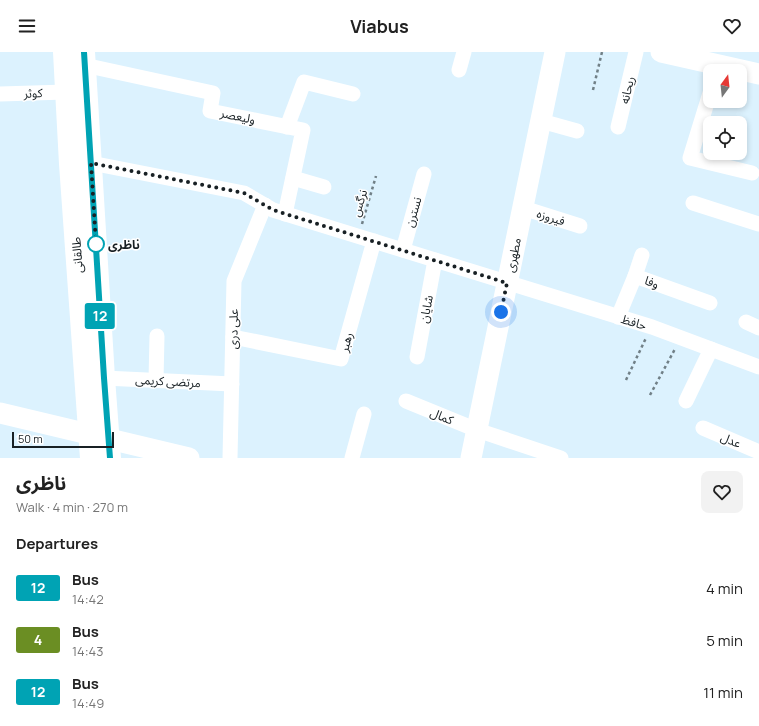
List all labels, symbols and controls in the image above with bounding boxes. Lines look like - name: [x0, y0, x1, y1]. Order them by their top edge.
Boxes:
- text: Viabus: [350, 14, 409, 38]
- icon: menu: [16, 15, 38, 37]
- icon: heart: [721, 15, 743, 37]
- north arrow: [703, 64, 747, 108]
- map controls: [703, 64, 747, 160]
- street label: ریحانه: [616, 75, 638, 105]
- street label: کوثر: [22, 84, 44, 102]
- street label: ولیعصر: [218, 104, 257, 128]
- button: locate: [703, 116, 747, 160]
- street label: نرگس: [347, 187, 371, 219]
- street label: نسترن: [401, 195, 425, 229]
- street label: فیروزه: [535, 205, 567, 229]
- marker: ناظری: [87, 235, 105, 253]
- street label: طالقانی: [67, 236, 87, 274]
- place label: ناظری: [108, 236, 140, 253]
- street label: مطهری: [501, 236, 525, 274]
- street label: وفا: [642, 272, 662, 292]
- street label: شایان: [415, 294, 437, 324]
- your location: [491, 302, 511, 322]
- line badge: 12: [82, 303, 118, 329]
- text: 12: [93, 306, 107, 325]
- street label: علی دری: [224, 309, 242, 349]
- street label: حافظ: [619, 310, 649, 334]
- street label: رهبر: [335, 330, 357, 355]
- street label: مرتضی کریمی: [135, 371, 201, 391]
- street label: کمال: [428, 404, 457, 429]
- street label: عدل: [718, 428, 744, 452]
- scale bar: [12, 430, 114, 449]
- text: 50 m: [18, 431, 43, 446]
- text: ناظری: [16, 470, 66, 496]
- button: heart: [701, 471, 743, 513]
- text: Walk · 4 min · 270 m: [16, 498, 128, 516]
- text: Departures: [16, 533, 98, 554]
- text: Bus: [72, 569, 99, 590]
- text: 12: [31, 578, 45, 597]
- text: 4 min: [706, 578, 743, 599]
- text: 14:42: [72, 590, 104, 608]
- text: Bus: [72, 621, 99, 642]
- text: 4: [34, 630, 42, 649]
- text: 5 min: [706, 630, 743, 651]
- text: 14:43: [72, 642, 103, 660]
- text: Bus: [72, 673, 99, 694]
- text: 12: [31, 682, 45, 701]
- text: 11 min: [703, 682, 743, 703]
- text: 14:49: [72, 694, 104, 712]

